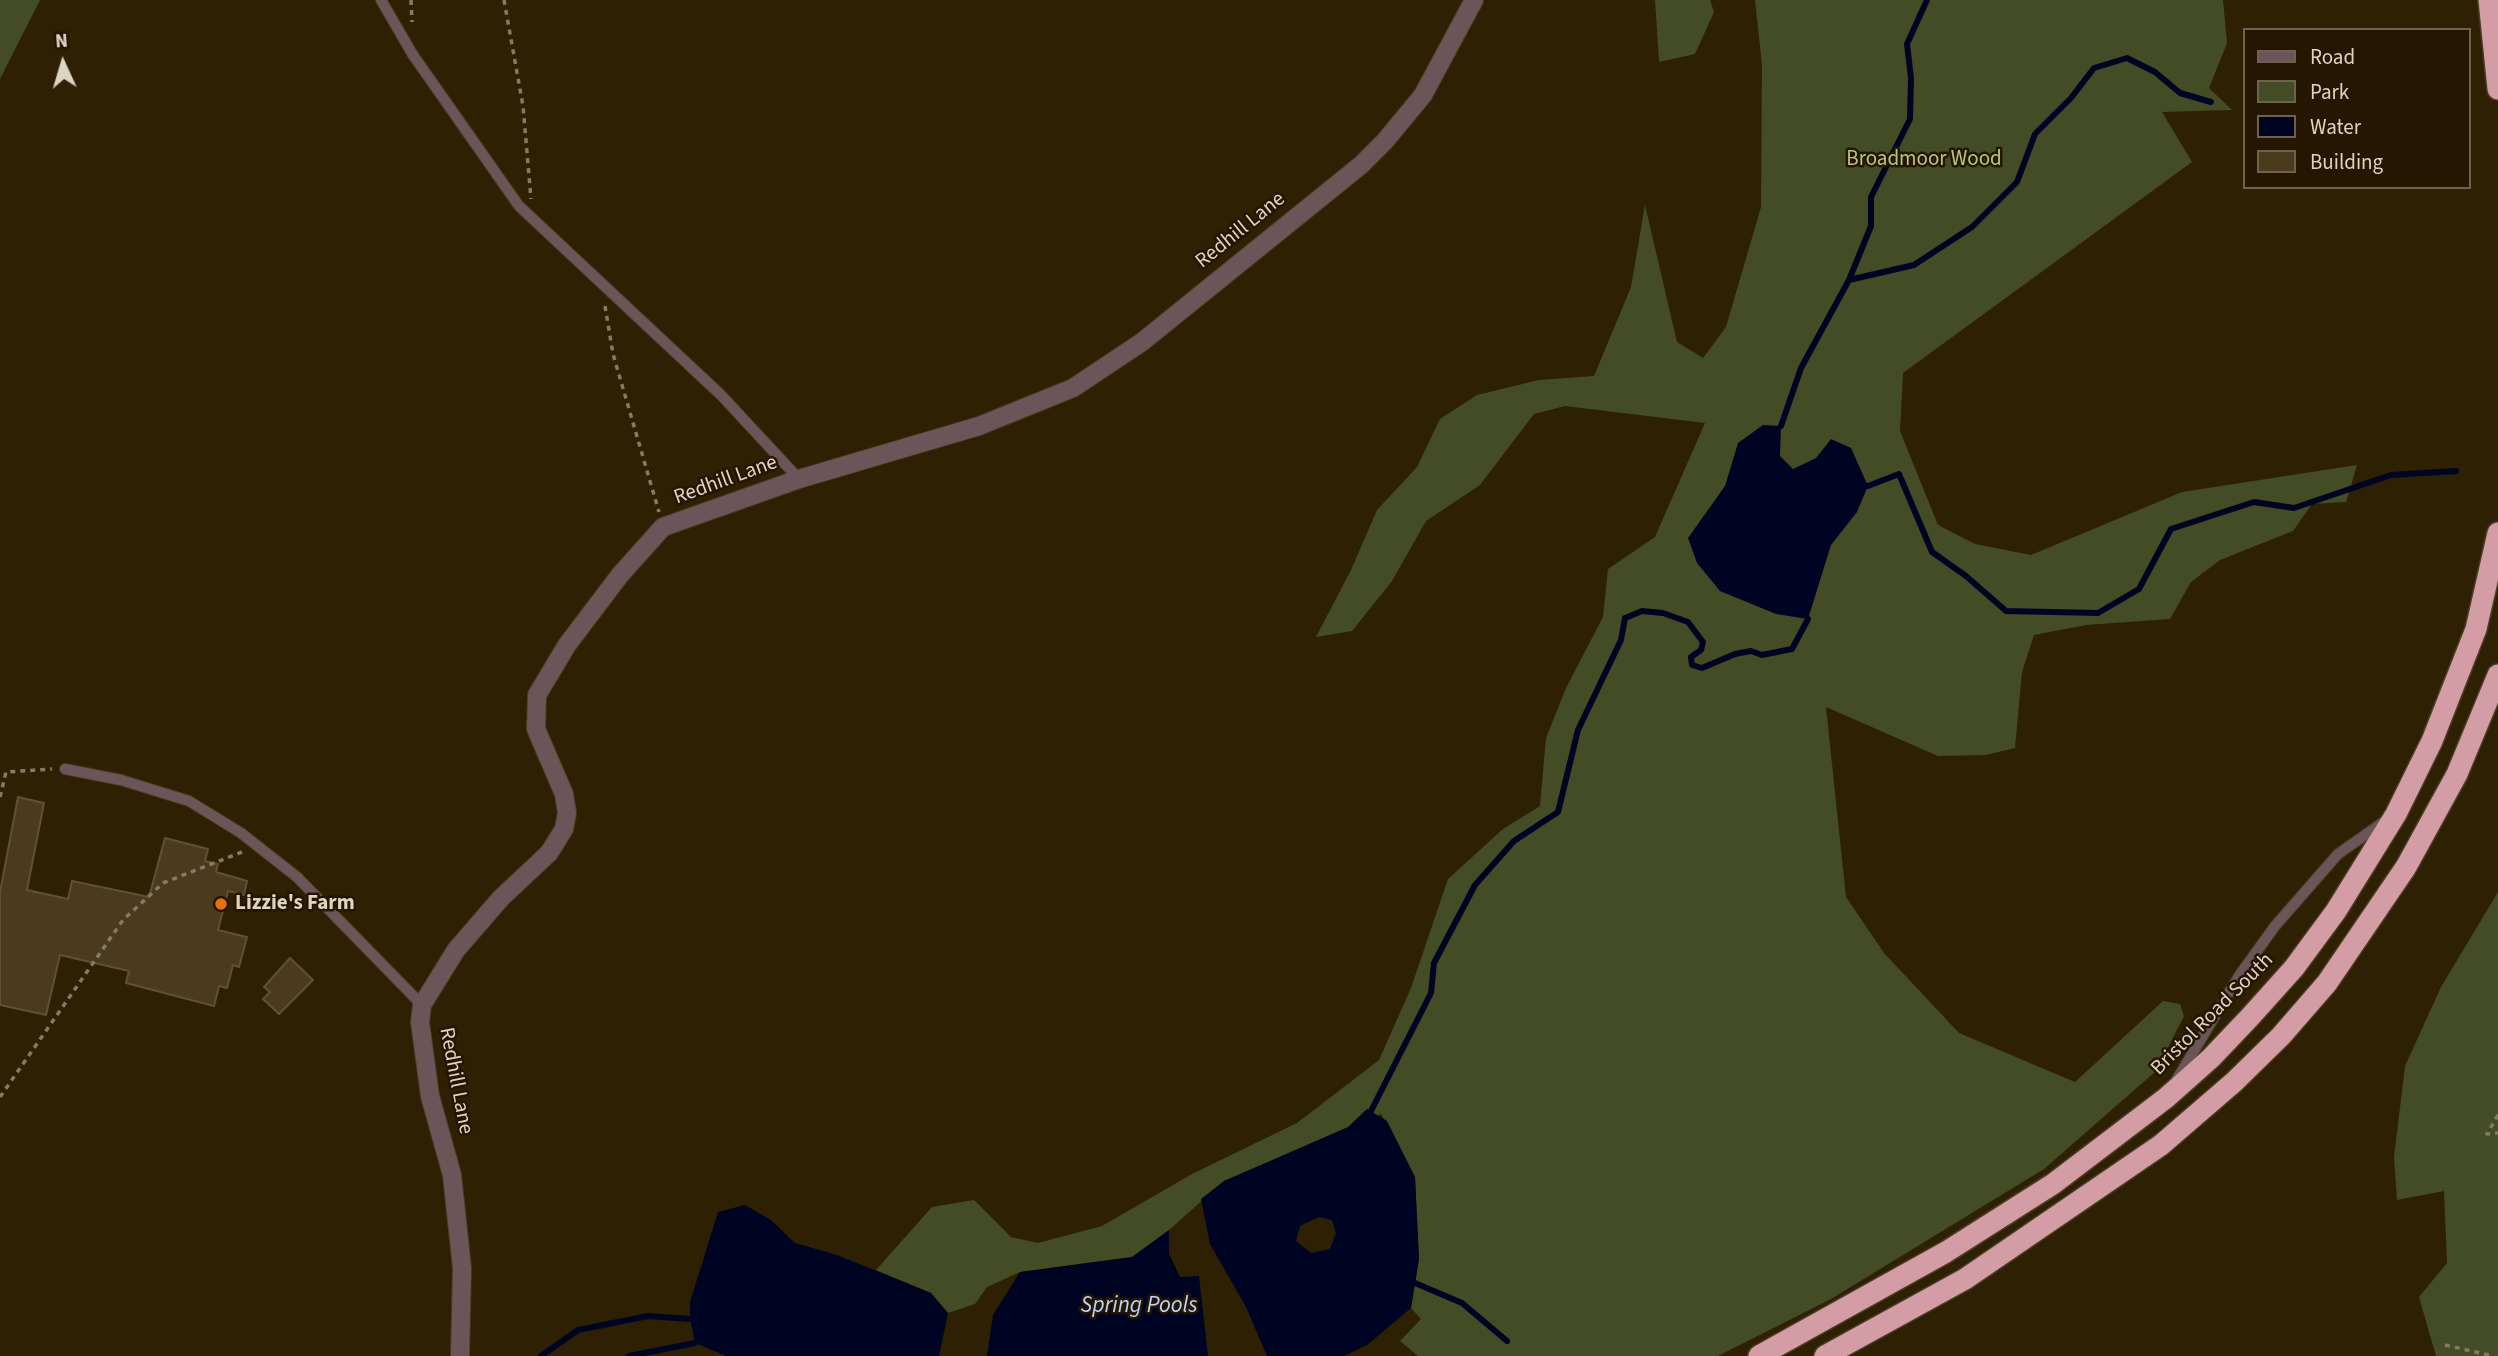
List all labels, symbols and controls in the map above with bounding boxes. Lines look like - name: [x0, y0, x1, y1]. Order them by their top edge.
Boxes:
- north arrow: [28, 28, 98, 98]
- text: N: [54, 28, 69, 55]
- legend: [2242, 28, 2470, 189]
- text: Road: [2310, 42, 2355, 72]
- text: Park: [2310, 77, 2349, 107]
- text: Water: [2310, 112, 2361, 142]
- park label: Broadmoor Wood: [1846, 147, 2002, 173]
- text: Building: [2310, 147, 2383, 177]
- street label: Redhill Lane: [1191, 187, 1291, 275]
- street label: Redhill Lane: [671, 451, 781, 511]
- place label: Lizzie's Farm: [235, 891, 355, 917]
- marker: Lizzie's Farm: [213, 896, 229, 912]
- street label: Bristol Road South: [2147, 949, 2279, 1081]
- street label: Redhill Lane: [432, 1026, 478, 1136]
- water label: Spring Pools: [1081, 1293, 1197, 1321]

